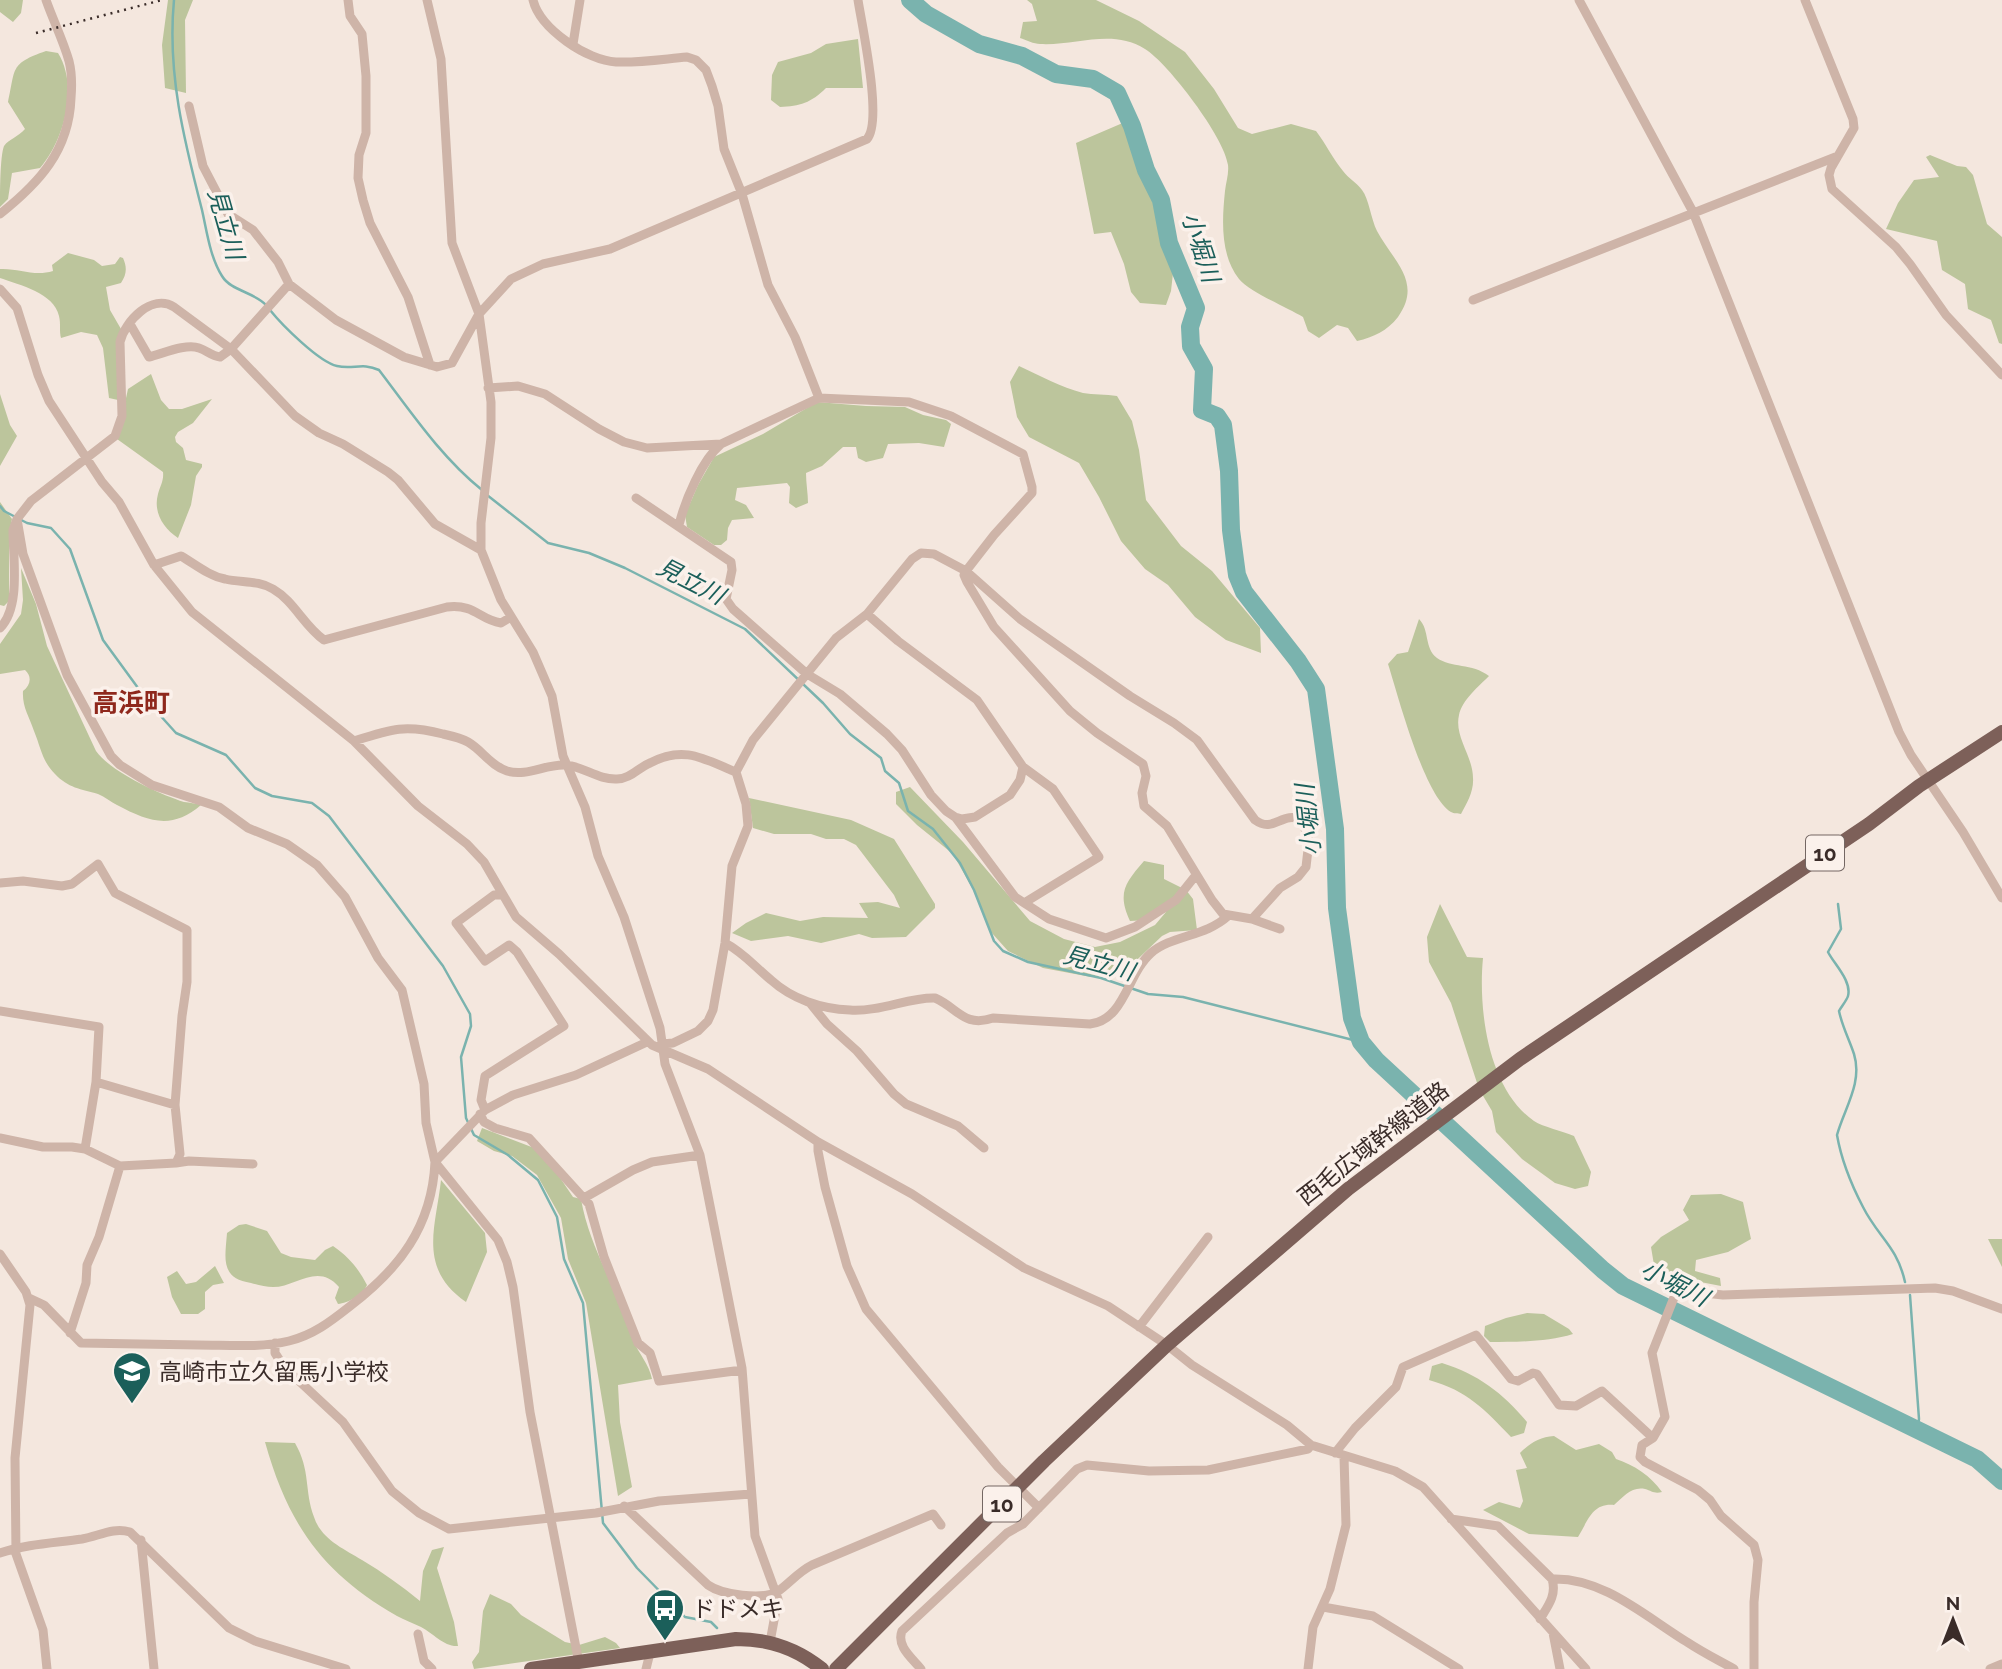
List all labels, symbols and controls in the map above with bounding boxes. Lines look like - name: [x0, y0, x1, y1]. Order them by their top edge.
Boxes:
- water label: 見立川: [202, 185, 251, 265]
- water label: 小堀川: [1176, 208, 1227, 289]
- water label: 見立川: [652, 552, 732, 612]
- district label: 高浜町: [92, 688, 170, 718]
- water label: 小堀川: [1290, 780, 1326, 857]
- road number: 10: [1806, 836, 1844, 870]
- water label: 見立川: [1060, 940, 1140, 987]
- street label: 西毛広域幹線道路: [1292, 1076, 1454, 1210]
- water label: 小堀川: [1636, 1254, 1716, 1314]
- school or university icon: 高崎市立久留馬小学校: [111, 1350, 153, 1405]
- place label: 高崎市立久留馬小学校: [159, 1358, 389, 1385]
- road number: 10: [983, 1486, 1021, 1522]
- north arrow: [1918, 1585, 1988, 1655]
- bus stop icon: ドドメキ: [644, 1587, 686, 1642]
- text: N: [1946, 1592, 1960, 1614]
- place label: ドドメキ: [692, 1595, 784, 1622]

